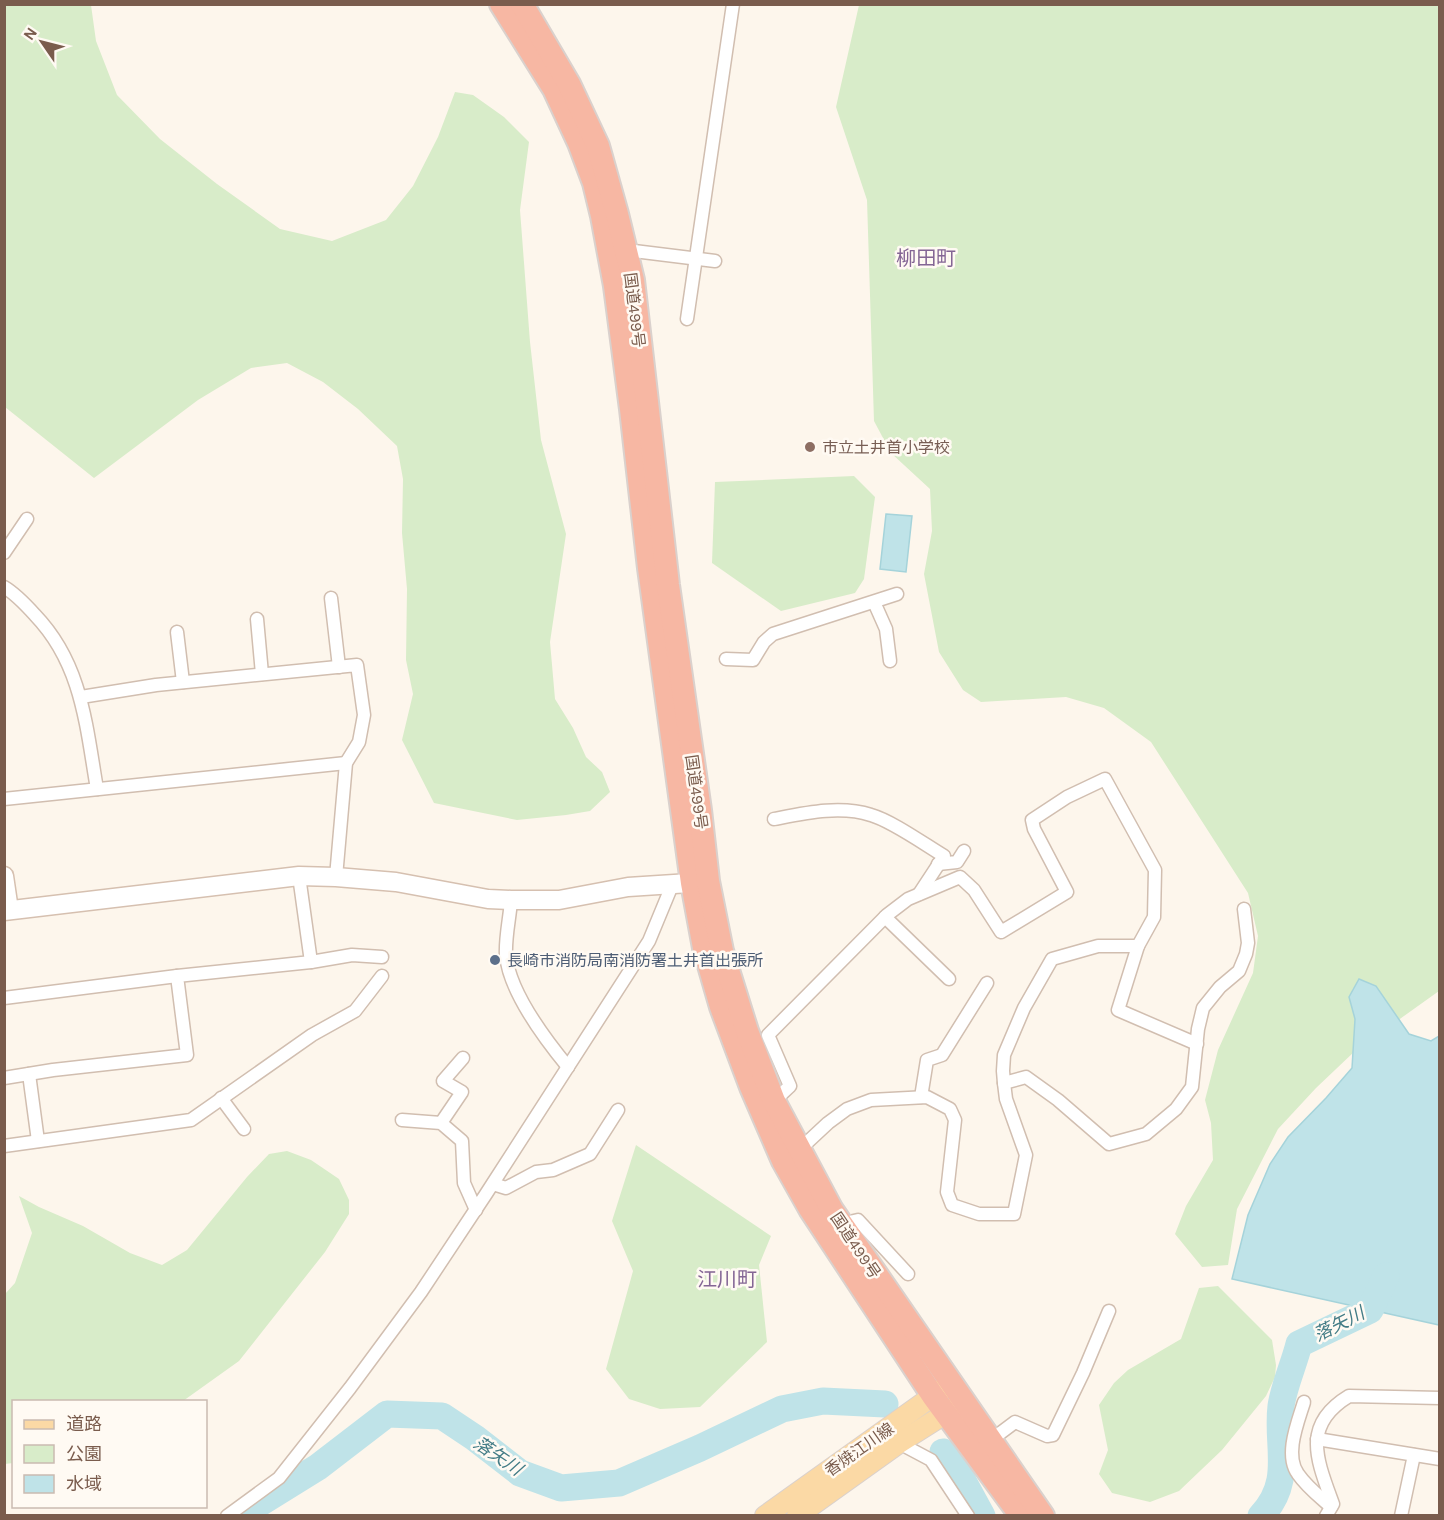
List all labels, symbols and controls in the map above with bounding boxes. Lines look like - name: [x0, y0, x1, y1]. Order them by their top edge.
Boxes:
- north arrow: [12, 12, 72, 72]
- text: N: [19, 24, 41, 44]
- district label: 柳田町: [896, 247, 956, 270]
- street label: 国道499号: [620, 271, 649, 349]
- place label: 市立土井首小学校: [822, 438, 950, 457]
- marker: 市立土井首小学校: [803, 440, 817, 454]
- street label: 国道499号: [682, 753, 711, 831]
- place label: 長崎市消防局南消防署土井首出張所: [507, 951, 763, 970]
- marker: 長崎市消防局南消防署土井首出張所: [488, 953, 502, 967]
- street label: 国道499号: [827, 1209, 885, 1282]
- district label: 江川町: [697, 1268, 757, 1291]
- water label: 落矢川: [1310, 1301, 1370, 1346]
- legend: [12, 1400, 207, 1508]
- text: 道路: [66, 1413, 102, 1435]
- street label: 香焼江川線: [821, 1419, 898, 1480]
- water label: 落矢川: [469, 1432, 528, 1481]
- text: 公園: [66, 1443, 102, 1465]
- text: 水域: [66, 1473, 102, 1495]

